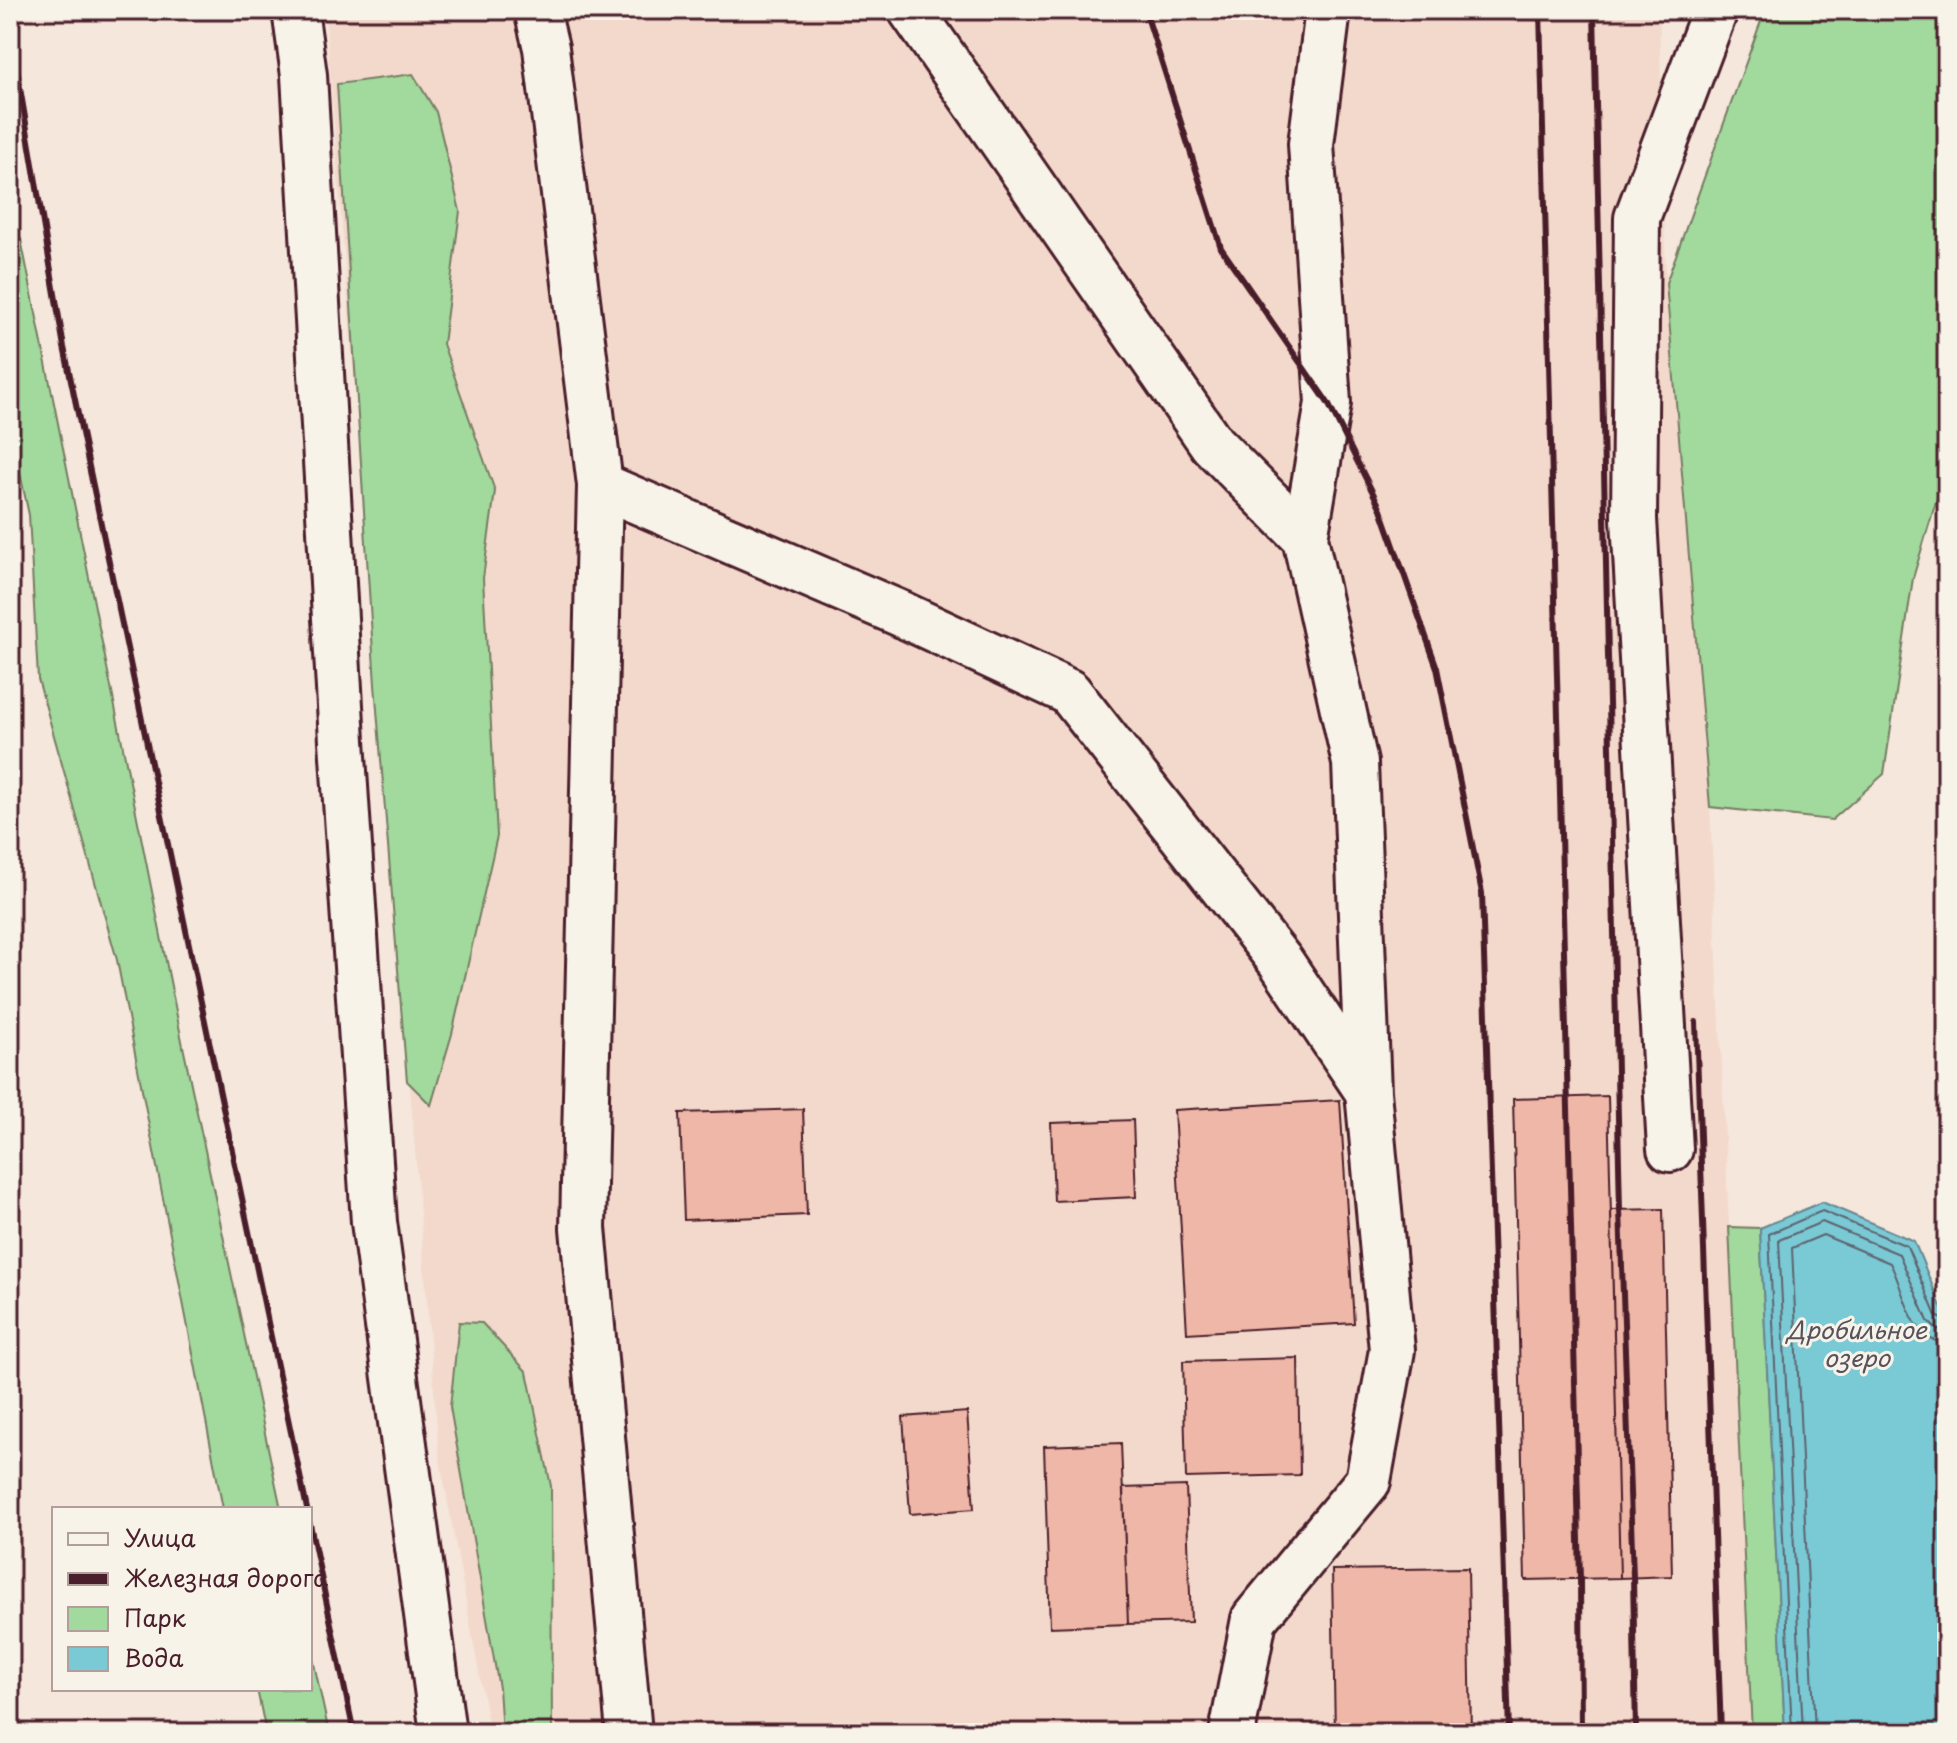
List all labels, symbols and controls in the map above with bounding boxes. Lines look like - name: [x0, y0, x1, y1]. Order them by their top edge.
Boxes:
- water label: Дробильное озеро: [1785, 1311, 1928, 1375]
- legend: [52, 1507, 312, 1691]
- text: Улица: [124, 1519, 196, 1555]
- text: Железная дорога: [124, 1559, 328, 1595]
- text: Парк: [124, 1599, 187, 1635]
- text: Вода: [124, 1639, 183, 1675]

